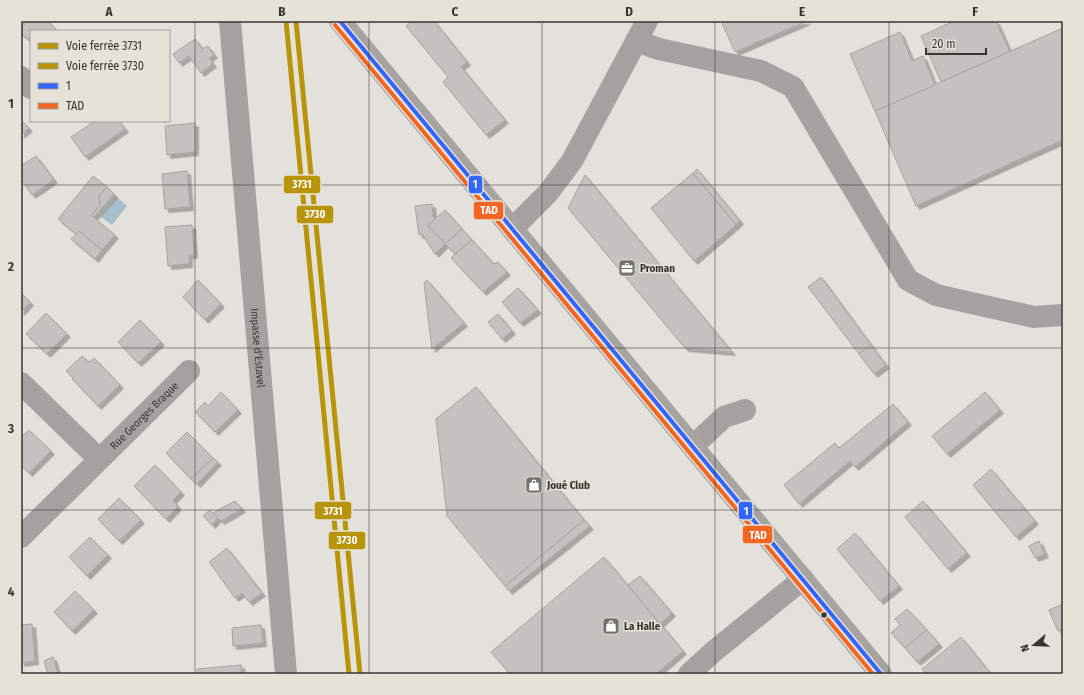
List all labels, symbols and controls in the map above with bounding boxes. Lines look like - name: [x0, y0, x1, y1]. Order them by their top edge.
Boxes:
- text: A: [104, 4, 113, 19]
- text: B: [278, 4, 286, 19]
- text: C: [452, 4, 459, 19]
- text: D: [625, 4, 633, 19]
- text: E: [799, 4, 805, 19]
- text: F: [972, 4, 978, 19]
- legend: [30, 30, 170, 122]
- scale bar: [926, 30, 986, 56]
- text: 20 m: [932, 37, 956, 51]
- text: Voie ferrée 3731: [66, 39, 142, 53]
- text: Voie ferrée 3730: [66, 59, 144, 73]
- text: 1: [66, 79, 71, 93]
- text: 1: [8, 96, 14, 111]
- text: TAD: [66, 99, 84, 113]
- line badge: 3731: [283, 175, 321, 194]
- line badge: 1: [468, 175, 483, 194]
- text: 3731: [291, 178, 312, 191]
- text: 1: [473, 178, 477, 191]
- line badge: TAD: [473, 201, 504, 220]
- text: TAD: [480, 204, 498, 217]
- line badge: 3730: [296, 205, 334, 224]
- text: 3730: [303, 208, 326, 221]
- office icon: Proman: [617, 258, 637, 278]
- text: 2: [7, 259, 14, 274]
- place label: Proman: [640, 262, 675, 275]
- street label: Impasse d'Estavel: [248, 308, 268, 388]
- street label: Rue Georges Braque: [107, 379, 181, 452]
- text: 3: [7, 421, 14, 436]
- shop icon: Joué Club: [524, 475, 544, 495]
- place label: Joué Club: [546, 479, 590, 492]
- line badge: 3731: [314, 501, 352, 520]
- line badge: 1: [738, 501, 753, 520]
- text: 3731: [322, 505, 343, 518]
- text: 1: [744, 505, 748, 518]
- line badge: TAD: [742, 525, 773, 544]
- text: TAD: [749, 529, 767, 542]
- line badge: 3730: [328, 531, 366, 550]
- text: 3730: [335, 534, 358, 547]
- text: 4: [8, 584, 15, 599]
- unlabelled marker: [819, 610, 829, 620]
- shop icon: La Halle: [601, 616, 621, 636]
- place label: La Halle: [624, 620, 661, 633]
- north arrow: [1014, 625, 1054, 665]
- text: N: [1018, 643, 1032, 653]

